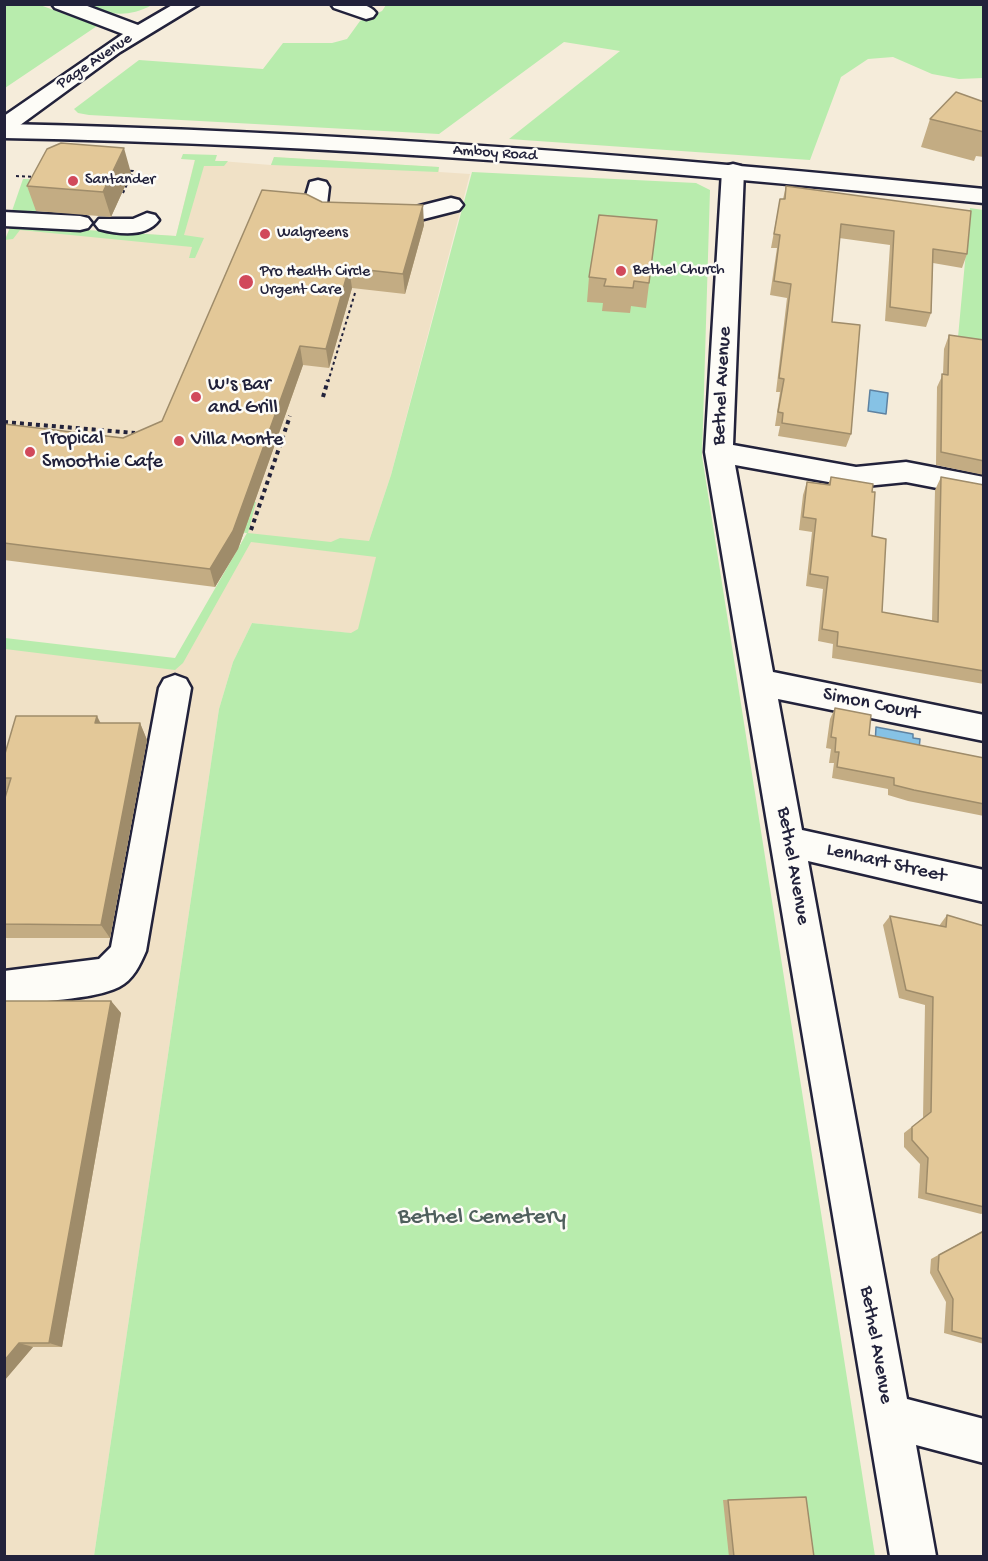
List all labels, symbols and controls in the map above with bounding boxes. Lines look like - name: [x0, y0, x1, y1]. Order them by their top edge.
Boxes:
- street label: Page Avenue: [54, 30, 136, 94]
- street label: Amboy Road: [452, 141, 538, 167]
- place label: Santander: [85, 171, 155, 191]
- marker: Santander: [66, 174, 80, 188]
- place label: Walgreens: [277, 224, 348, 244]
- marker: Walgreens: [258, 227, 272, 241]
- place label: Bethel Church: [633, 261, 725, 281]
- place label: Pro Health Circle Urgent Care: [260, 263, 370, 301]
- marker: Bethel Church: [614, 264, 628, 278]
- marker: Pro Health Circle Urgent Care: [237, 273, 255, 291]
- street label: Bethel Avenue: [708, 326, 738, 446]
- place label: W's Bar and Grill: [208, 374, 278, 421]
- marker: W's Bar and Grill: [189, 390, 203, 404]
- place label: Tropical Smoothie Cafe: [42, 428, 163, 475]
- place label: Villa Monte: [191, 429, 283, 453]
- marker: Villa Monte: [172, 434, 186, 448]
- marker: Tropical Smoothie Cafe: [23, 445, 37, 459]
- street label: Simon Court: [820, 683, 922, 727]
- street label: Bethel Avenue: [770, 805, 814, 927]
- street label: Lenhart Street: [824, 839, 948, 889]
- park label: Bethel Cemetery: [398, 1204, 566, 1232]
- street label: Bethel Avenue: [853, 1284, 897, 1406]

